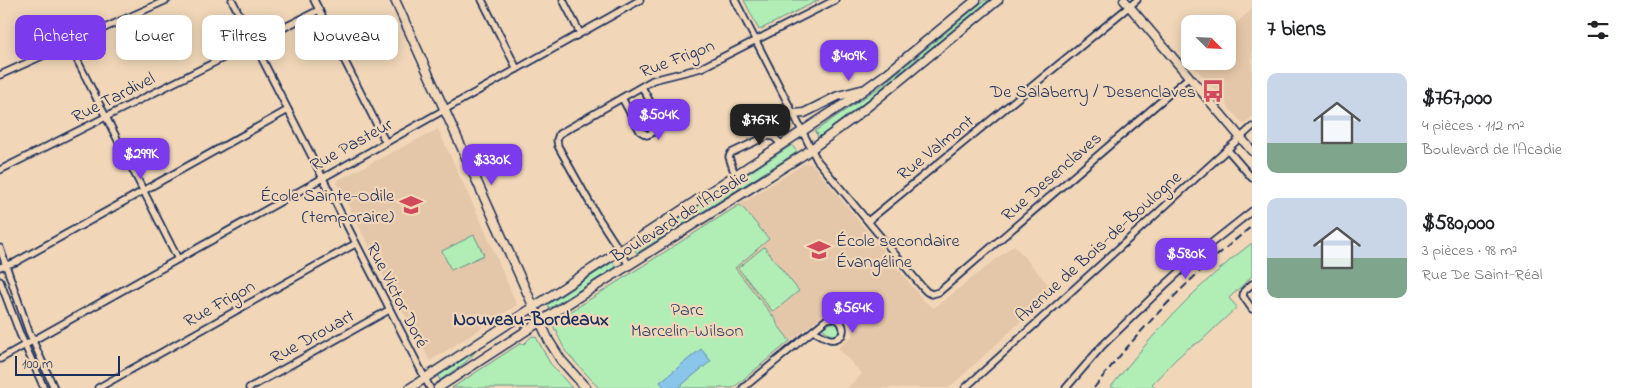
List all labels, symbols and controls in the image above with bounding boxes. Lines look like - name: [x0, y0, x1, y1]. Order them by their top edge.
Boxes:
- chip: Acheter: [15, 15, 106, 60]
- chip: Louer: [116, 15, 192, 60]
- chip: Filtres: [202, 15, 285, 60]
- chip: Nouveau: [295, 15, 398, 60]
- north arrow: [1181, 15, 1236, 70]
- map controls: [1181, 15, 1236, 70]
- text: 7 biens: [1267, 15, 1326, 45]
- icon: filters: [1584, 16, 1612, 44]
- street label: Rue Frigon: [637, 34, 719, 87]
- pin: $409K: [814, 39, 884, 82]
- text: $409K: [831, 44, 867, 68]
- street label: Rue Tardivel: [68, 67, 160, 131]
- bus stop icon: De Salaberry / Desenclaves: [1200, 78, 1226, 104]
- place label: De Salaberry / Desenclaves: [989, 80, 1196, 106]
- text: $767,000: [1422, 84, 1492, 114]
- icon: home: [1307, 93, 1367, 153]
- pin: $504K: [624, 98, 694, 141]
- text: $504K: [639, 103, 679, 127]
- pin: $767K: [725, 104, 795, 146]
- text: $767K: [741, 108, 779, 132]
- street label: Rue Valmont: [892, 109, 980, 188]
- street label: Rue Pasteur: [306, 112, 398, 179]
- text: 4 pièces · 112 m²: [1422, 114, 1524, 138]
- street label: Rue Desenclaves: [996, 126, 1108, 229]
- pin: $299K: [106, 138, 176, 180]
- text: Boulevard de l'Acadie: [1422, 138, 1562, 162]
- text: $299K: [123, 142, 159, 166]
- pin: $330K: [457, 144, 527, 186]
- text: $330K: [473, 148, 511, 172]
- street label: Boulevard de l'Acadie: [606, 164, 755, 271]
- street label: Avenue de Bois-de-Boulogne: [1010, 165, 1190, 330]
- place label: École Sainte-Odile (temporaire): [260, 184, 395, 231]
- school or university icon: École Sainte-Odile (temporaire): [398, 192, 424, 218]
- text: $580,000: [1422, 209, 1495, 239]
- icon: home: [1307, 218, 1367, 278]
- place label: École secondaire Évangéline: [836, 229, 960, 277]
- school or university icon: École secondaire Évangéline: [806, 237, 832, 263]
- pin: $580K: [1151, 238, 1221, 280]
- street label: Rue Victor Doré: [359, 239, 434, 354]
- text: 3 pièces · 98 m²: [1422, 239, 1517, 263]
- text: $580K: [1166, 242, 1206, 266]
- text: Rue De Saint-Réal: [1422, 263, 1542, 287]
- street label: Rue Frigon: [179, 274, 261, 336]
- pin: $564K: [818, 292, 888, 334]
- text: $564K: [833, 296, 873, 320]
- park label: Parc Marcelin-Wilson: [631, 298, 743, 345]
- street label: Rue Drouart: [266, 304, 360, 372]
- district label: Nouveau-Bordeaux: [453, 307, 609, 334]
- scale bar: [15, 353, 120, 376]
- text: 100 m: [22, 354, 53, 375]

